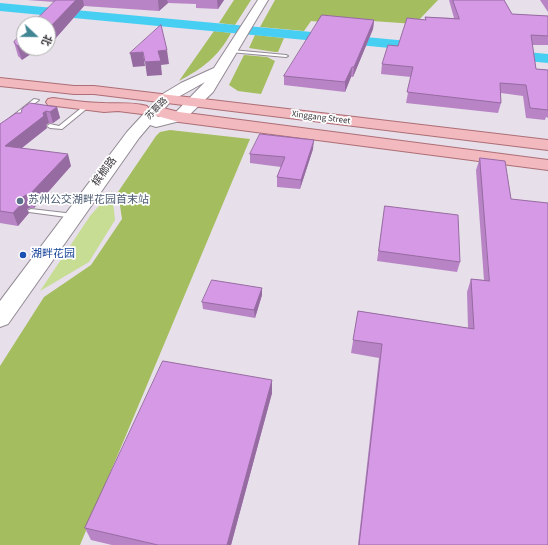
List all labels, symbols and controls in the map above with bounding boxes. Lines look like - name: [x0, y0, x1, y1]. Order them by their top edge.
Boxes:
- north arrow: [16, 16, 56, 56]
- text: 北: [38, 32, 56, 48]
- street label: 苏慕路: [144, 96, 170, 122]
- street label: Xinggang Street: [291, 109, 351, 127]
- street label: 槟榔路: [90, 155, 120, 189]
- place label: 苏州公交湖畔花园首末站: [28, 194, 149, 208]
- marker: 苏州公交湖畔花园首末站: [15, 196, 25, 206]
- place label: 湖畔花园: [31, 248, 75, 262]
- marker: 湖畔花园: [18, 250, 28, 260]

